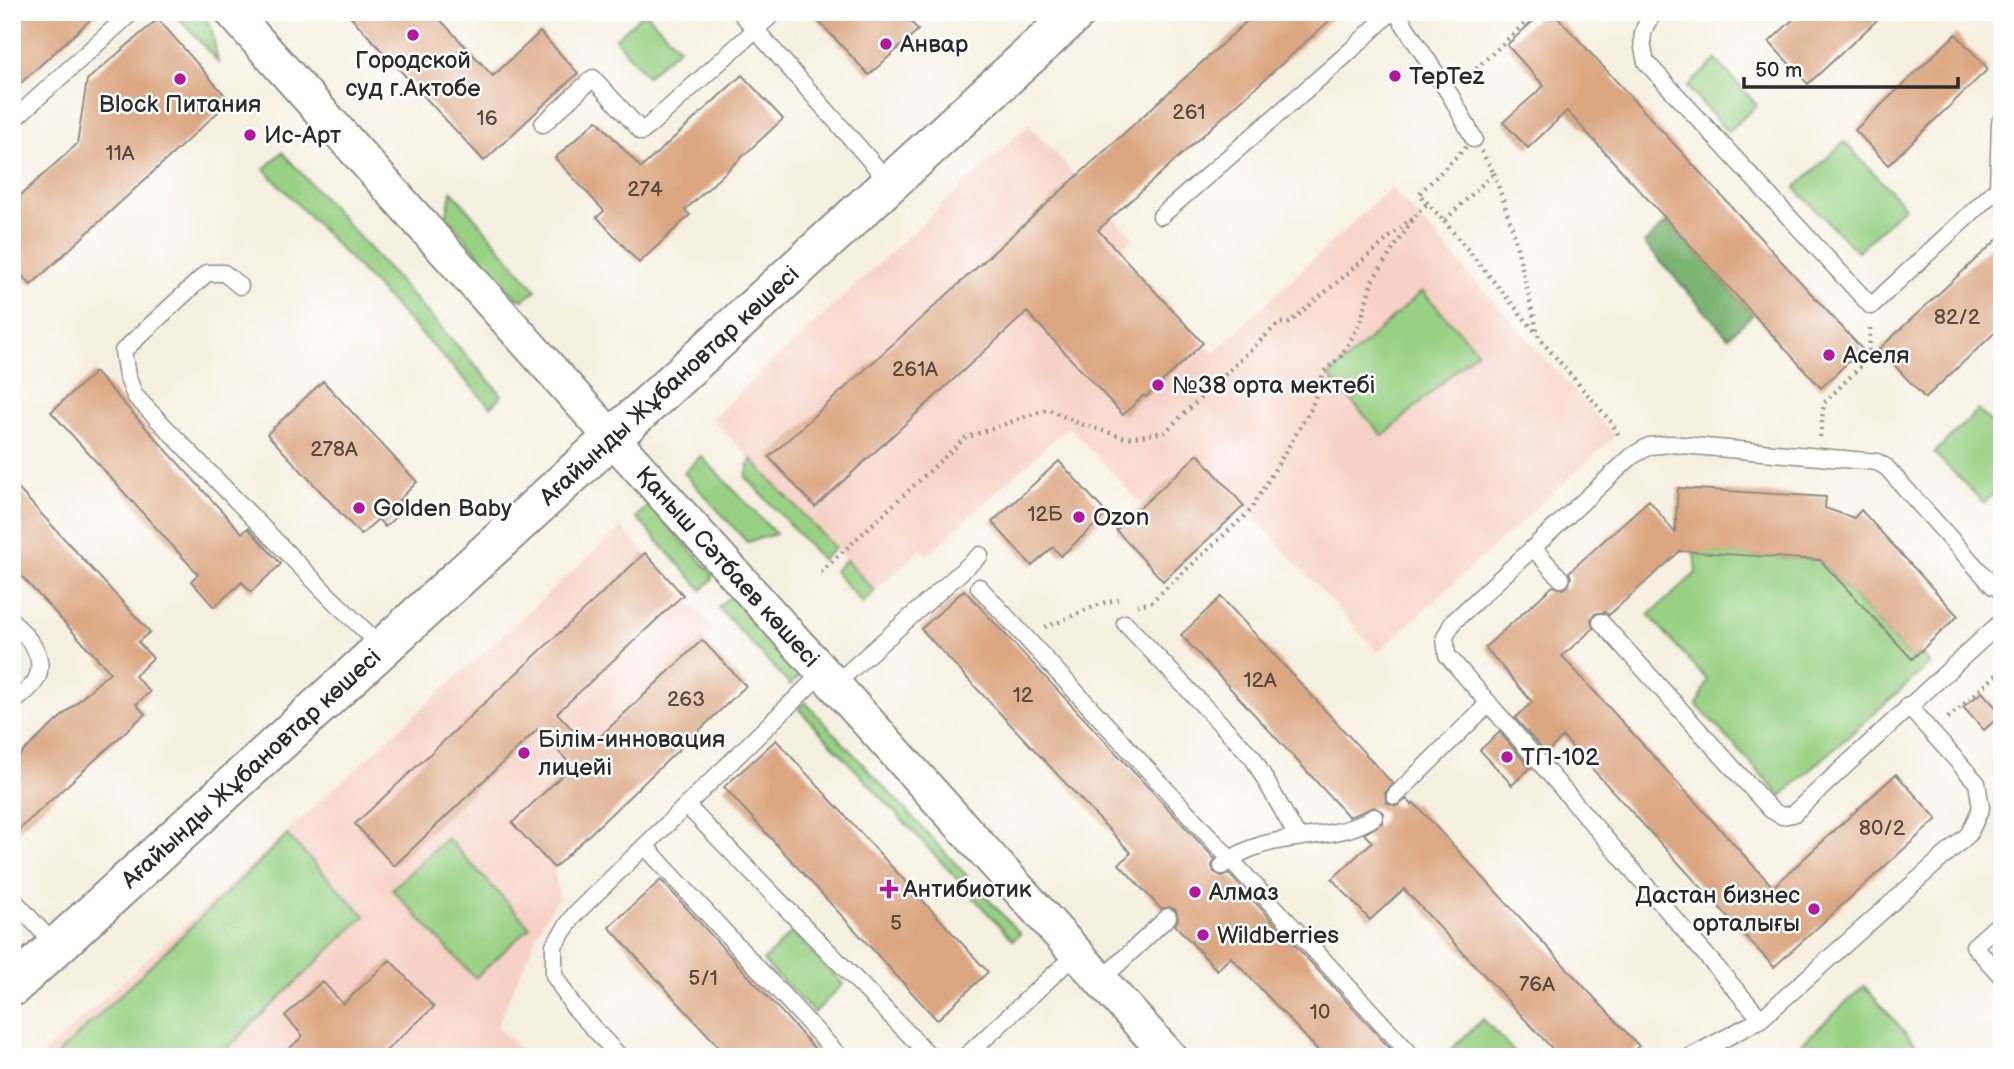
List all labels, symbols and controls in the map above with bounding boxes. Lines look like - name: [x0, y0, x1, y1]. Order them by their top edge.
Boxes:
- marker: Городской суд г.Актобе: [405, 27, 421, 43]
- place label: Анвар: [899, 30, 969, 59]
- marker: Анвар: [878, 36, 894, 52]
- place label: Городской суд г.Актобе: [345, 46, 481, 103]
- scale bar: [1744, 46, 1958, 90]
- text: 50 m: [1755, 58, 1802, 83]
- place label: TepTez: [1409, 62, 1485, 91]
- marker: TepTez: [1387, 68, 1403, 84]
- marker: Block Питания: [172, 71, 188, 87]
- place label: Block Питания: [99, 90, 261, 119]
- house number: 261: [1172, 100, 1206, 125]
- house number: 16: [477, 106, 498, 131]
- place label: Ис-Арт: [264, 121, 341, 150]
- marker: Ис-Арт: [242, 127, 258, 143]
- house number: 11А: [106, 141, 135, 166]
- house number: 274: [627, 177, 663, 202]
- street label: Ағайынды Жұбановтар көшесі: [533, 259, 805, 512]
- house number: 82/2: [1934, 305, 1981, 330]
- place label: Аселя: [1842, 341, 1910, 370]
- marker: Аселя: [1821, 347, 1837, 363]
- house number: 261А: [892, 357, 938, 382]
- place label: №38 орта мектебі: [1172, 371, 1375, 400]
- marker: №38 орта мектебі: [1150, 377, 1166, 393]
- house number: 278А: [310, 437, 358, 462]
- street label: Қаныш Сәтбаев көшесі: [630, 460, 826, 673]
- place label: Golden Baby: [373, 494, 512, 523]
- marker: Golden Baby: [351, 500, 367, 516]
- house number: 12Б: [1027, 502, 1063, 527]
- place label: Ozon: [1093, 503, 1149, 532]
- marker: Ozon: [1071, 509, 1087, 525]
- street label: Ағайынды Жұбановтар көшесі: [114, 642, 387, 895]
- house number: 12А: [1243, 668, 1277, 693]
- house number: 12: [1013, 683, 1034, 708]
- house number: 263: [667, 687, 705, 712]
- place label: Білім-инновация лицейі: [538, 725, 725, 782]
- place label: ТП-102: [1521, 743, 1599, 772]
- marker: Білім-инновация лицейі: [516, 745, 532, 761]
- marker: ТП-102: [1499, 749, 1515, 765]
- house number: 80/2: [1859, 816, 1906, 841]
- place label: Антибиотик: [902, 875, 1032, 904]
- place label: Алмаз: [1208, 878, 1279, 907]
- marker: Антибиотик: [881, 881, 897, 897]
- place label: Дастан бизнес орталығы: [1635, 881, 1800, 938]
- marker: Алмаз: [1187, 884, 1203, 900]
- marker: Дастан бизнес орталығы: [1806, 901, 1822, 917]
- house number: 5: [890, 911, 902, 936]
- place label: Wildberries: [1217, 921, 1339, 950]
- marker: Wildberries: [1195, 927, 1211, 943]
- house number: 5/1: [688, 966, 718, 991]
- house number: 76А: [1519, 972, 1555, 997]
- house number: 10: [1310, 1000, 1330, 1025]

